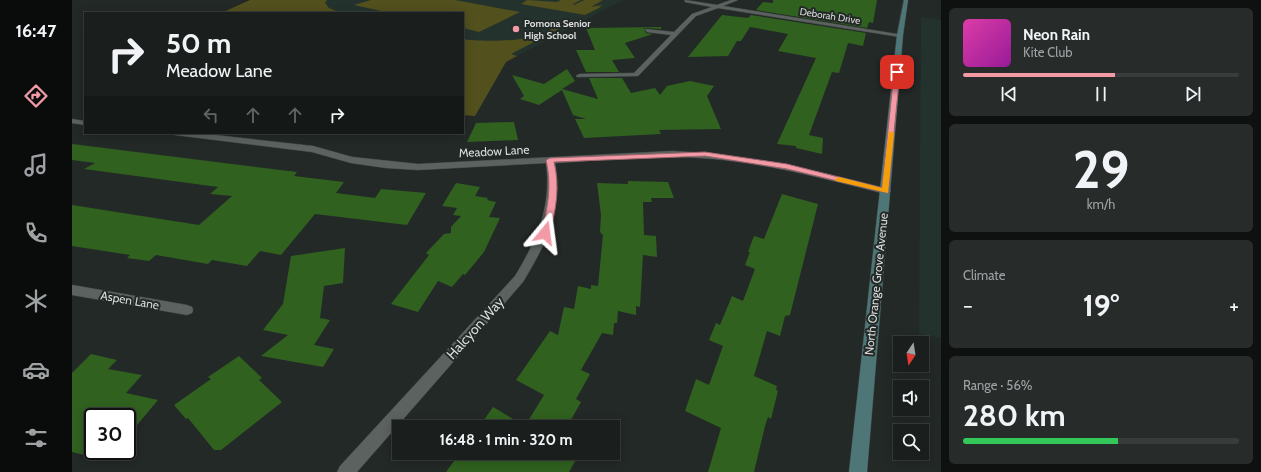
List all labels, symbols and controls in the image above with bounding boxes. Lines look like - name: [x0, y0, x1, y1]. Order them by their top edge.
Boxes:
- street label: Deborah Drive: [799, 5, 861, 27]
- place label: Pomona Senior High School: [524, 17, 591, 42]
- text: 16:47: [15, 20, 57, 42]
- marker: Pomona Senior High School: [511, 24, 521, 34]
- text: 50 m: [166, 26, 231, 60]
- text: Neon Rain: [1023, 26, 1090, 44]
- icon: right: [100, 28, 152, 80]
- text: Kite Club: [1023, 44, 1072, 60]
- pin: [880, 55, 914, 89]
- text: Meadow Lane: [166, 60, 272, 82]
- icon: arrive: [886, 61, 908, 83]
- icon: directions: [22, 82, 50, 110]
- icon: previous: [998, 83, 1020, 105]
- icon: pause: [1090, 83, 1112, 105]
- icon: next: [1182, 83, 1204, 105]
- icon: left: [200, 104, 222, 126]
- icon: ahead: [242, 104, 264, 126]
- icon: ahead: [284, 104, 306, 126]
- icon: right: [326, 104, 348, 126]
- text: 29: [1073, 138, 1129, 201]
- street label: Meadow Lane: [458, 142, 530, 160]
- icon: music: [22, 151, 50, 179]
- text: km/h: [1087, 196, 1115, 212]
- position arrow: [524, 212, 566, 254]
- street label: North Orange Grove Avenue: [861, 212, 891, 356]
- icon: phone: [22, 219, 50, 247]
- text: Climate: [963, 267, 1005, 283]
- icon: climate: [22, 287, 50, 315]
- street label: Aspen Lane: [100, 287, 160, 313]
- text: 19°: [1083, 287, 1119, 324]
- text: −: [963, 292, 973, 319]
- text: +: [1229, 292, 1239, 319]
- street label: Halcyon Way: [442, 293, 508, 363]
- north arrow: [893, 336, 929, 372]
- map controls: [893, 336, 929, 460]
- icon: car: [22, 356, 50, 384]
- text: Range · 56%: [963, 377, 1032, 393]
- button: sound: [893, 380, 929, 416]
- text: 280 km: [963, 397, 1066, 434]
- speed limit sign: 30: [84, 408, 136, 460]
- icon: filters: [22, 424, 50, 452]
- button: search: [893, 424, 929, 460]
- text: 16:48 · 1 min · 320 m: [440, 431, 572, 449]

